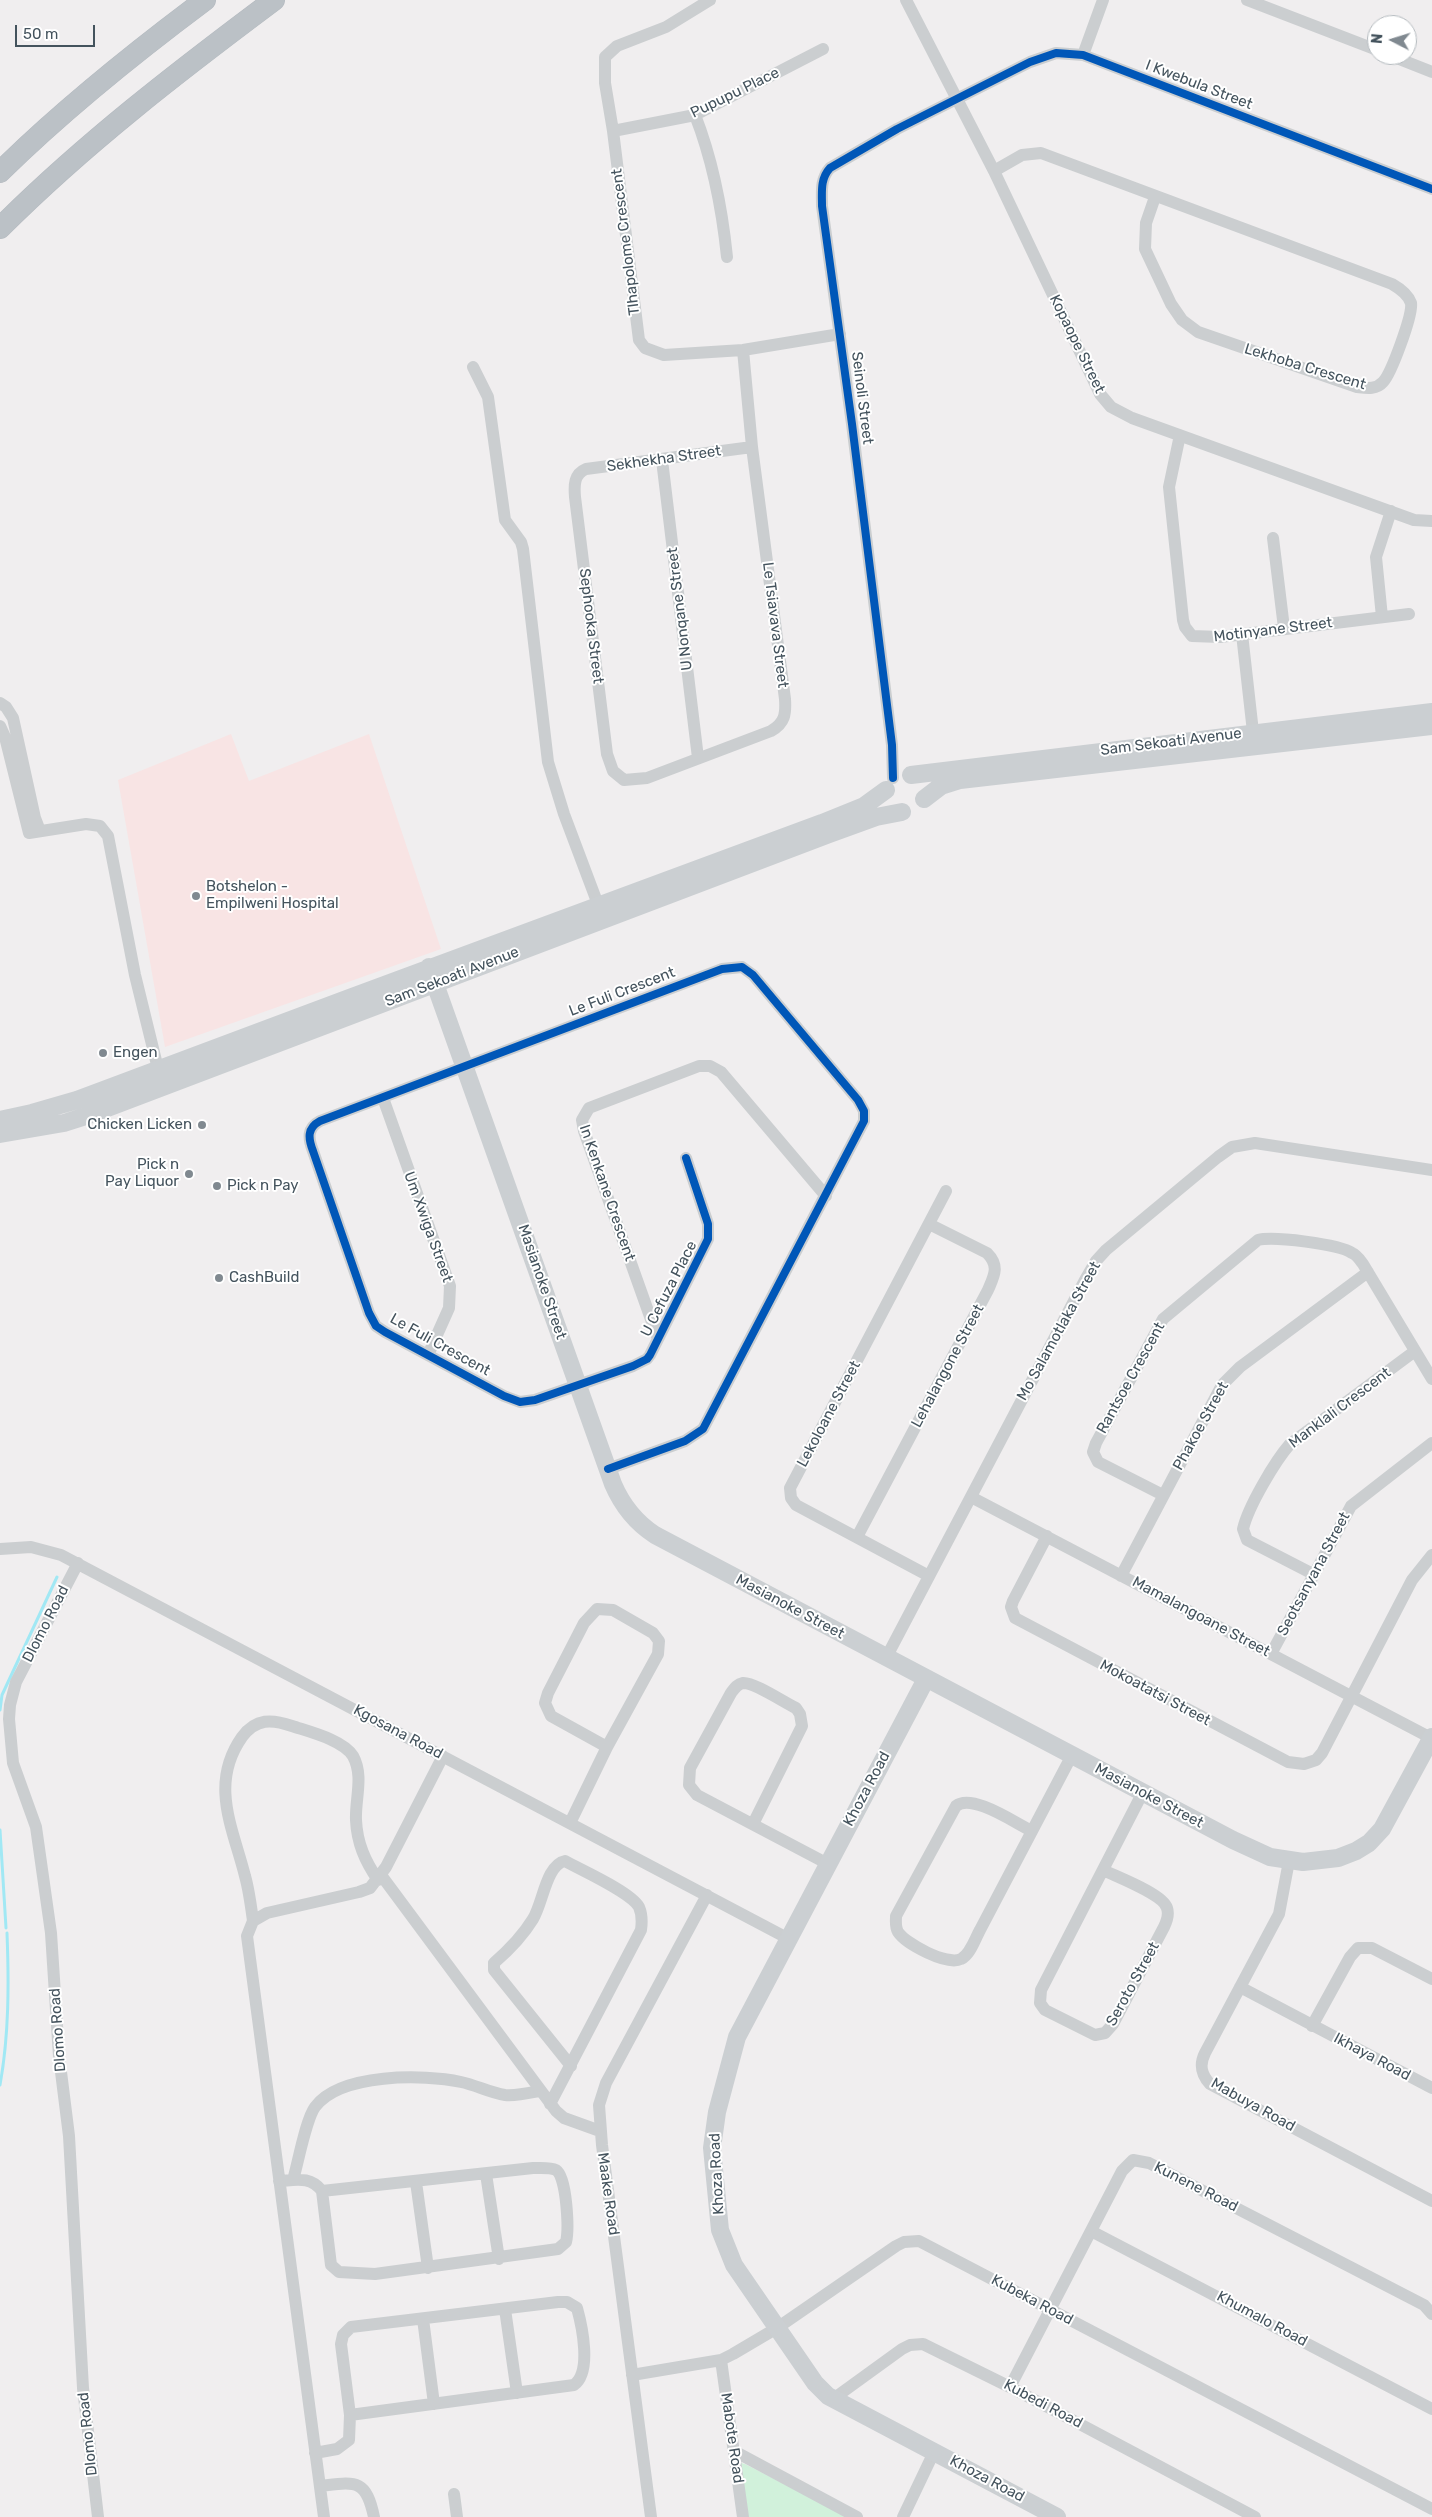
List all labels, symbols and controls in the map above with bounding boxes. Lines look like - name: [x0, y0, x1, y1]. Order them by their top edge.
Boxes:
- scale bar: [18, 15, 98, 47]
- north arrow: [1367, 15, 1417, 65]
- text: 50 m: [23, 25, 58, 43]
- text: N: [1369, 33, 1386, 45]
- street label: I Kwebula Street: [1143, 56, 1255, 114]
- street label: Pupupu Place: [688, 64, 782, 122]
- street label: Tlhapolome Crescent: [608, 168, 644, 316]
- street label: Kopaope Street: [1045, 292, 1109, 396]
- street label: Lekhoba Crescent: [1242, 340, 1368, 394]
- street label: Seinoli Street: [847, 351, 877, 445]
- street label: Sekhekha Street: [606, 442, 722, 476]
- street label: U Nonqane Street: [664, 546, 696, 672]
- street label: Le Tsiavava Street: [758, 561, 792, 689]
- street label: Sephooka Street: [575, 567, 607, 685]
- street label: Motinyane Street: [1213, 614, 1333, 646]
- street label: Sam Sekoati Avenue: [1099, 724, 1243, 760]
- place label: Botshelon - Empilweni Hospital: [206, 878, 339, 913]
- marker: Botshelon - Empilweni Hospital: [190, 890, 202, 902]
- street label: Sam Sekoati Avenue: [382, 943, 522, 1011]
- street label: Le Fuli Crescent: [566, 964, 678, 1020]
- place label: Engen: [113, 1044, 158, 1062]
- marker: Engen: [97, 1047, 109, 1059]
- place label: Chicken Licken: [87, 1116, 192, 1134]
- marker: Chicken Licken: [196, 1119, 208, 1131]
- street label: In Kenkane Crescent: [575, 1122, 639, 1264]
- place label: Pick n Pay Liquor: [105, 1156, 179, 1191]
- marker: Pick n Pay Liquor: [183, 1168, 195, 1180]
- street label: Um Xwiga Street: [400, 1169, 456, 1285]
- place label: Pick n Pay: [227, 1177, 299, 1195]
- marker: Pick n Pay: [211, 1180, 223, 1192]
- street label: Masianoke Street: [514, 1222, 570, 1342]
- street label: U Cefuza Place: [637, 1238, 701, 1340]
- street label: Mo Salamotlaka Street: [1013, 1258, 1105, 1404]
- place label: CashBuild: [229, 1269, 299, 1287]
- marker: CashBuild: [213, 1272, 225, 1284]
- street label: Lehalangone Street: [908, 1301, 988, 1431]
- street label: Le Fuli Crescent: [387, 1310, 493, 1380]
- street label: Rantsoe Crescent: [1093, 1319, 1169, 1437]
- street label: Lekoloane Street: [793, 1358, 865, 1470]
- street label: Manklali Crescent: [1285, 1364, 1395, 1452]
- street label: Phakoe Street: [1169, 1379, 1233, 1473]
- street label: Seotsanyana Street: [1274, 1509, 1354, 1639]
- street label: Masianoke Street: [733, 1571, 847, 1643]
- street label: Mamalangoane Street: [1129, 1573, 1273, 1661]
- street label: Dlomo Road: [19, 1583, 73, 1665]
- street label: Mokoatatsi Street: [1096, 1656, 1214, 1730]
- street label: Kgosana Road: [350, 1701, 446, 1763]
- street label: Khoza Road: [840, 1749, 894, 1829]
- street label: Masianoke Street: [1092, 1760, 1206, 1832]
- street label: Seroto Street: [1103, 1939, 1163, 2029]
- street label: Dlomo Road: [46, 1988, 70, 2072]
- street label: Ikhaya Road: [1330, 2029, 1414, 2085]
- street label: Mabuya Road: [1208, 2074, 1298, 2136]
- street label: Khoza Road: [706, 2133, 728, 2215]
- street label: Maake Road: [593, 2151, 623, 2237]
- street label: Kunene Road: [1151, 2158, 1241, 2216]
- street label: Kubeka Road: [988, 2271, 1076, 2329]
- street label: Khumalo Road: [1214, 2288, 1310, 2350]
- street label: Kubedi Road: [1000, 2376, 1086, 2432]
- street label: Dlomo Road: [75, 2391, 101, 2477]
- street label: Mabote Road: [717, 2392, 747, 2484]
- street label: Khoza Road: [947, 2452, 1027, 2506]

